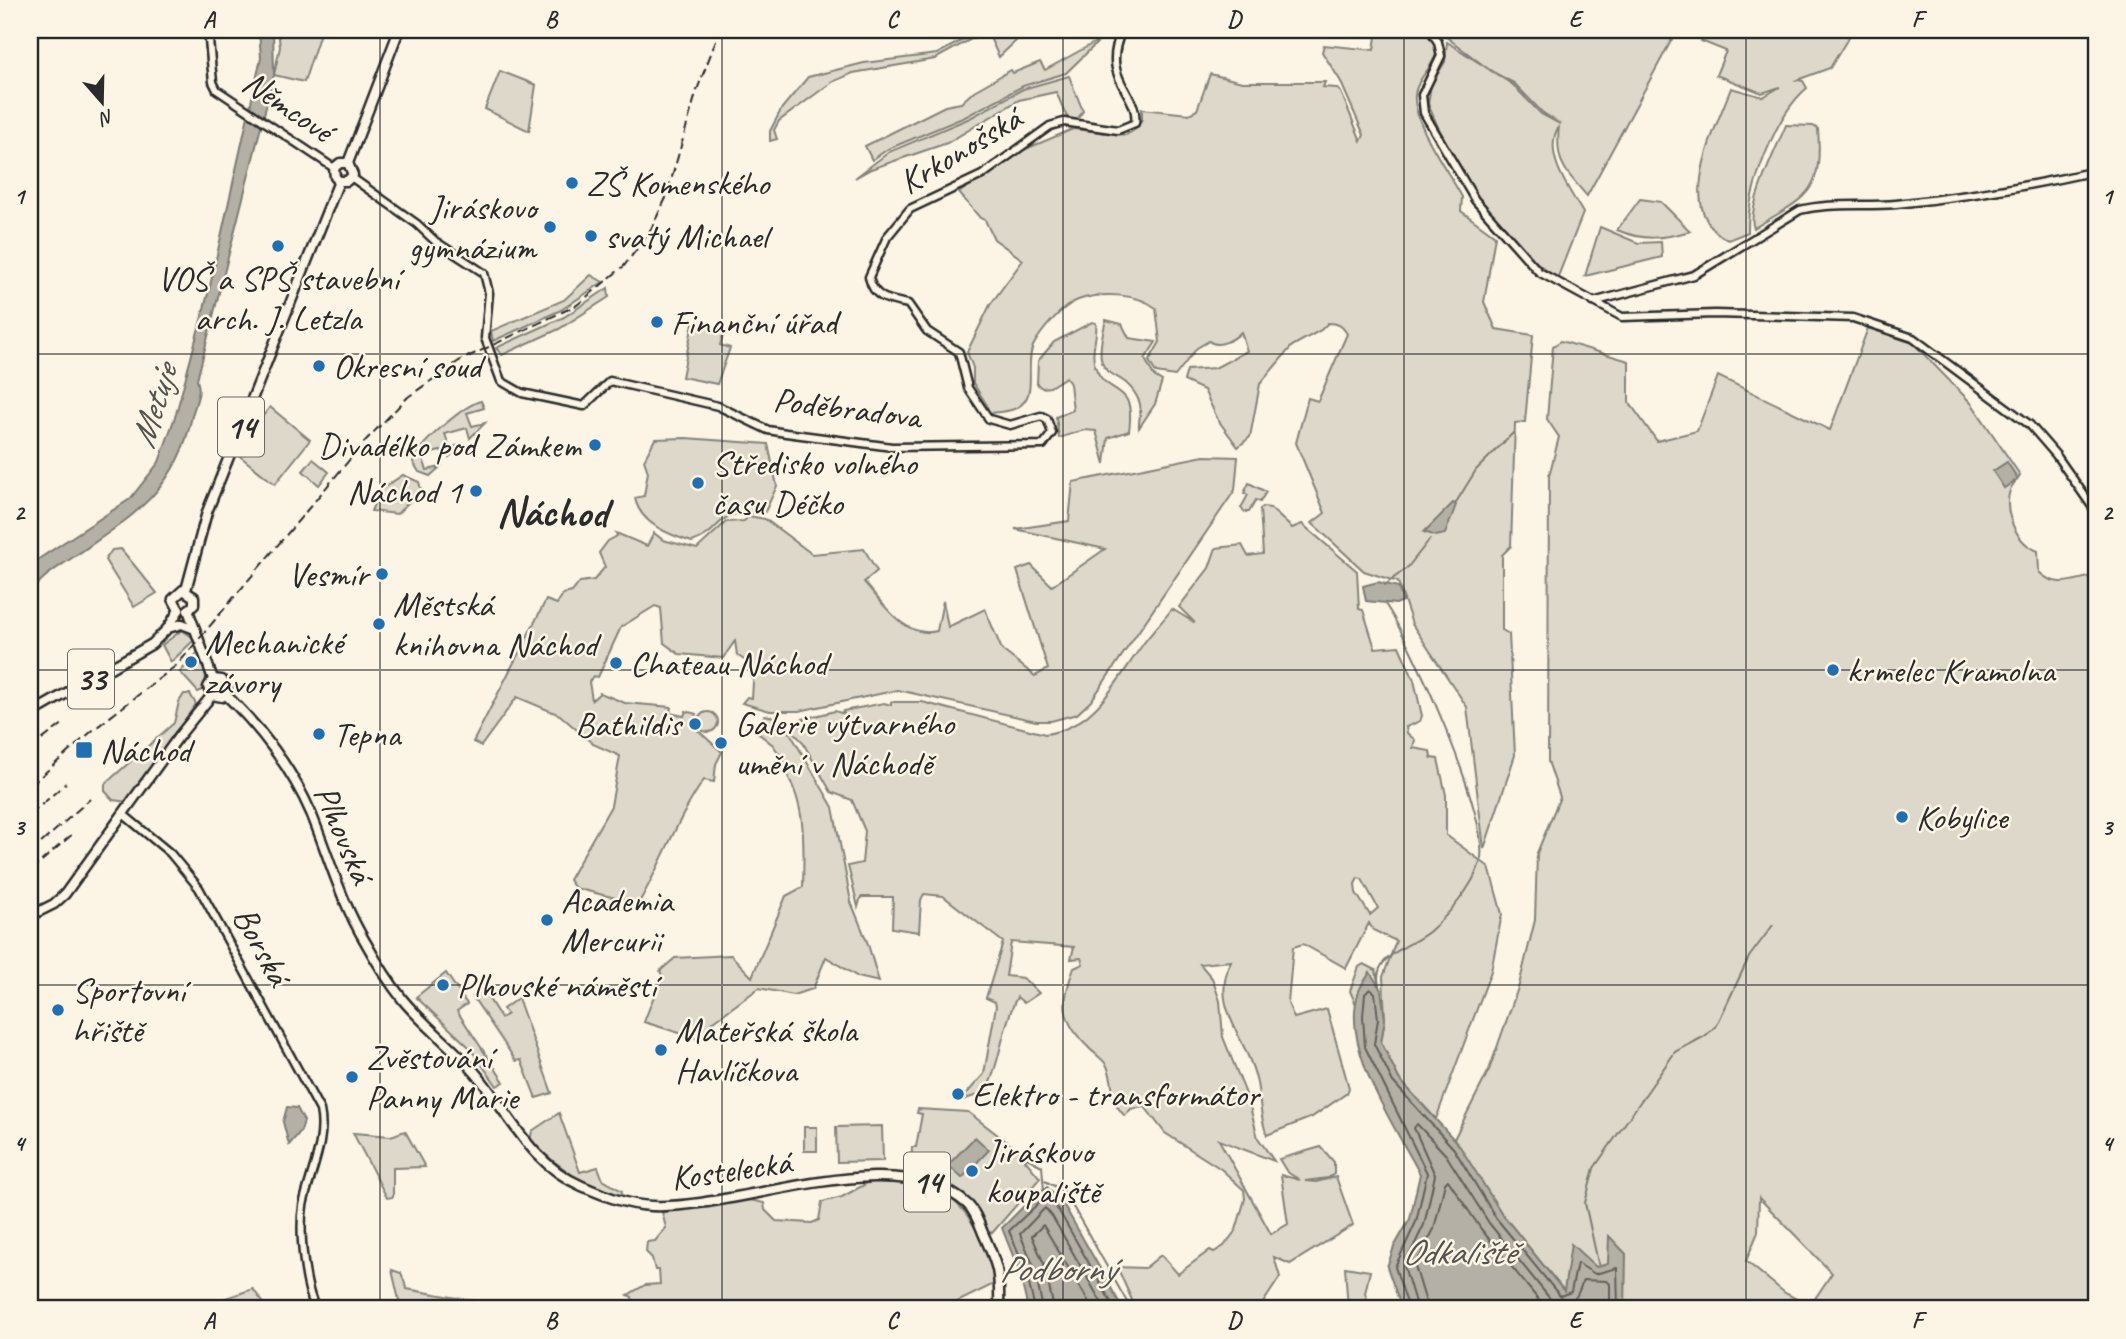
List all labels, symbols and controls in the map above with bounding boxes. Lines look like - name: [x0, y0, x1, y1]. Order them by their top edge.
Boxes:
- text: A: [203, 5, 217, 34]
- text: B: [545, 5, 559, 34]
- text: C: [887, 5, 901, 34]
- text: D: [1227, 5, 1243, 34]
- text: E: [1569, 5, 1585, 34]
- text: F: [1912, 5, 1928, 34]
- street label: Němcové: [234, 60, 347, 156]
- north arrow: [66, 66, 136, 136]
- street label: Krkonošská: [890, 94, 1033, 204]
- text: N: [95, 104, 117, 131]
- place label: ZŠ Komenského: [586, 161, 771, 206]
- marker: ZŠ Komenského: [564, 175, 580, 191]
- text: 1: [14, 182, 27, 211]
- text: 1: [2102, 182, 2115, 211]
- place label: Jiráskovo gymnázium: [409, 185, 540, 270]
- place label: svatý Michael: [605, 214, 774, 259]
- marker: Jiráskovo gymnázium: [542, 219, 558, 235]
- marker: svatý Michael: [583, 228, 599, 244]
- marker: VOŠ a SPŠ stavební arch. J. Letzla: [270, 238, 286, 254]
- place label: VOŠ a SPŠ stavební arch. J. Letzla: [157, 256, 405, 341]
- place label: Finanční úřad: [671, 300, 842, 345]
- marker: Finanční úřad: [649, 314, 665, 330]
- place label: Okresní soud: [333, 344, 486, 389]
- water label: Metuje: [118, 354, 189, 453]
- marker: Okresní soud: [311, 358, 327, 374]
- street label: Poděbradova: [771, 377, 926, 440]
- road number: 14: [218, 398, 264, 456]
- place label: Divadélko pod Zámkem: [318, 423, 582, 468]
- marker: Divadélko pod Zámkem: [587, 437, 603, 453]
- place label: Středisko volného času Déčko: [712, 441, 918, 526]
- place label: Náchod 1: [347, 469, 464, 514]
- marker: Středisko volného času Déčko: [690, 475, 706, 491]
- marker: Náchod 1: [468, 483, 484, 499]
- district label: Náchod: [496, 486, 615, 539]
- text: 2: [14, 498, 27, 527]
- text: 2: [2102, 498, 2115, 527]
- place label: Vesmír: [288, 552, 371, 597]
- marker: Vesmír: [374, 566, 390, 582]
- place label: Městská knihovna Náchod: [393, 582, 602, 667]
- marker: Městská knihovna Náchod: [371, 616, 387, 632]
- place label: Mechanické závory: [205, 620, 348, 705]
- place label: Chateau Náchod: [630, 641, 833, 686]
- place label: krmelec Kramolna: [1847, 648, 2056, 693]
- road number: 33: [68, 650, 114, 708]
- marker: Mechanické závory: [183, 654, 199, 670]
- marker: Chateau Náchod: [608, 655, 624, 671]
- marker: krmelec Kramolna: [1825, 662, 1841, 678]
- place label: Galerie výtvarného umění v Náchodě: [735, 701, 956, 786]
- place label: Bathildis: [575, 702, 684, 747]
- place label: Tepna: [333, 712, 402, 757]
- marker: Bathildis: [687, 716, 703, 732]
- marker: Tepna: [311, 726, 327, 742]
- place label: Náchod: [100, 728, 196, 773]
- marker: Galerie výtvarného umění v Náchodě: [713, 735, 729, 751]
- marker: Náchod: [74, 740, 94, 760]
- street label: Plhovská: [303, 778, 386, 893]
- place label: Kobylice: [1916, 795, 2010, 840]
- marker: Kobylice: [1894, 809, 1910, 825]
- text: 3: [14, 813, 27, 842]
- text: 3: [2102, 813, 2115, 842]
- place label: Academia Mercurii: [561, 878, 676, 963]
- street label: Borská: [223, 899, 303, 997]
- marker: Academia Mercurii: [539, 912, 555, 928]
- place label: Plhovské náměstí: [457, 963, 662, 1008]
- place label: Sportovní hřiště: [72, 968, 191, 1053]
- marker: Plhovské náměstí: [435, 977, 451, 993]
- marker: Sportovní hřiště: [50, 1002, 66, 1018]
- place label: Mateřská škola Havlíčkova: [675, 1008, 859, 1093]
- place label: Zvěstování Panny Marie: [366, 1035, 520, 1120]
- marker: Mateřská škola Havlíčkova: [653, 1042, 669, 1058]
- marker: Zvěstování Panny Marie: [344, 1069, 360, 1085]
- place label: Elektro - transformátor: [972, 1072, 1262, 1117]
- marker: Elektro - transformátor: [950, 1086, 966, 1102]
- text: 4: [14, 1129, 27, 1158]
- place label: Jiráskovo koupaliště: [984, 1129, 1104, 1214]
- text: 4: [2102, 1129, 2115, 1158]
- street label: Kostelecká: [668, 1139, 798, 1201]
- road number: 14: [904, 1152, 950, 1212]
- marker: Jiráskovo koupaliště: [964, 1163, 980, 1179]
- water label: Odkaliště: [1402, 1228, 1524, 1275]
- water label: Podborný: [999, 1245, 1124, 1292]
- text: A: [203, 1306, 217, 1335]
- text: B: [545, 1306, 559, 1335]
- text: C: [887, 1306, 901, 1335]
- text: D: [1227, 1306, 1243, 1335]
- text: E: [1569, 1306, 1585, 1335]
- text: F: [1912, 1306, 1928, 1335]

